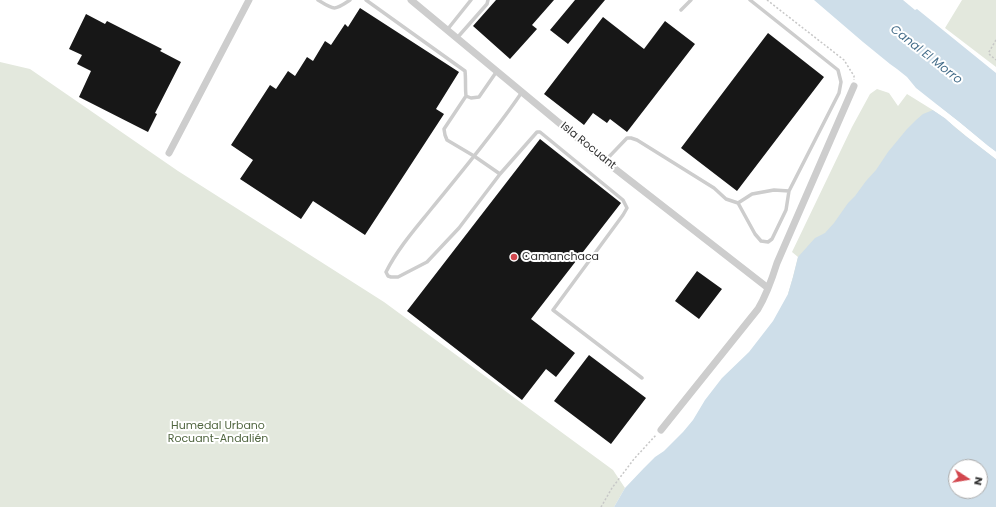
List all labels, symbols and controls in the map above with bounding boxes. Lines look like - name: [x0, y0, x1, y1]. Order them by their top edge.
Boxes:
- water label: Canal El Morro: [887, 23, 965, 87]
- street label: Isla Rocuant: [558, 120, 618, 172]
- place label: Camanchaca: [522, 250, 599, 264]
- marker: Camanchaca: [509, 252, 519, 262]
- park label: Humedal Urbano Rocuant-Andalién: [168, 419, 268, 445]
- north arrow: [948, 459, 988, 499]
- text: N: [970, 476, 987, 487]

